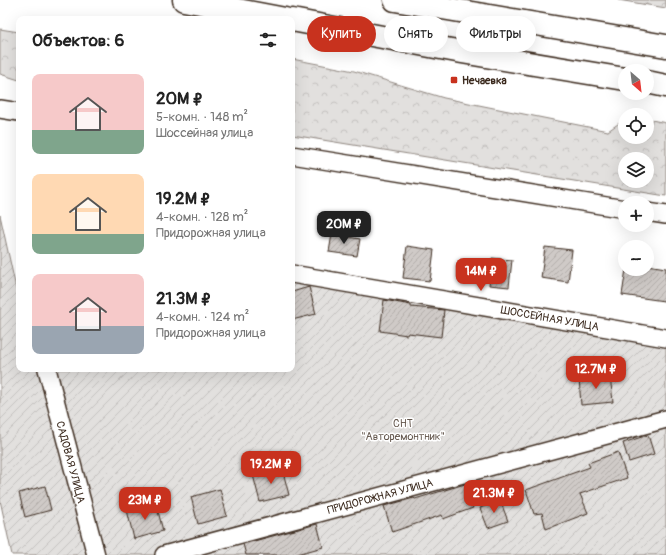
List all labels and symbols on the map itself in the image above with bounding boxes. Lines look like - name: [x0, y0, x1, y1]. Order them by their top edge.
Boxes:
- north arrow: [618, 64, 654, 100]
- place label: Нечаевка: [462, 74, 507, 87]
- marker: Нечаевка: [449, 75, 459, 85]
- pin: 20M ₽: [316, 211, 372, 245]
- pin: 14M ₽: [453, 258, 509, 292]
- street label: ШОССЕЙНАЯ УЛИЦА: [500, 303, 600, 334]
- pin: 12.7M ₽: [559, 356, 633, 390]
- park label: СНТ "Авторемонтник": [361, 417, 445, 443]
- street label: САДОВАЯ УЛИЦА: [53, 420, 88, 505]
- pin: 19.2M ₽: [234, 451, 308, 485]
- street label: ПРИДОРОЖНАЯ УЛИЦА: [326, 476, 434, 517]
- pin: 21.3M ₽: [457, 480, 531, 514]
- pin: 23M ₽: [117, 487, 173, 521]

